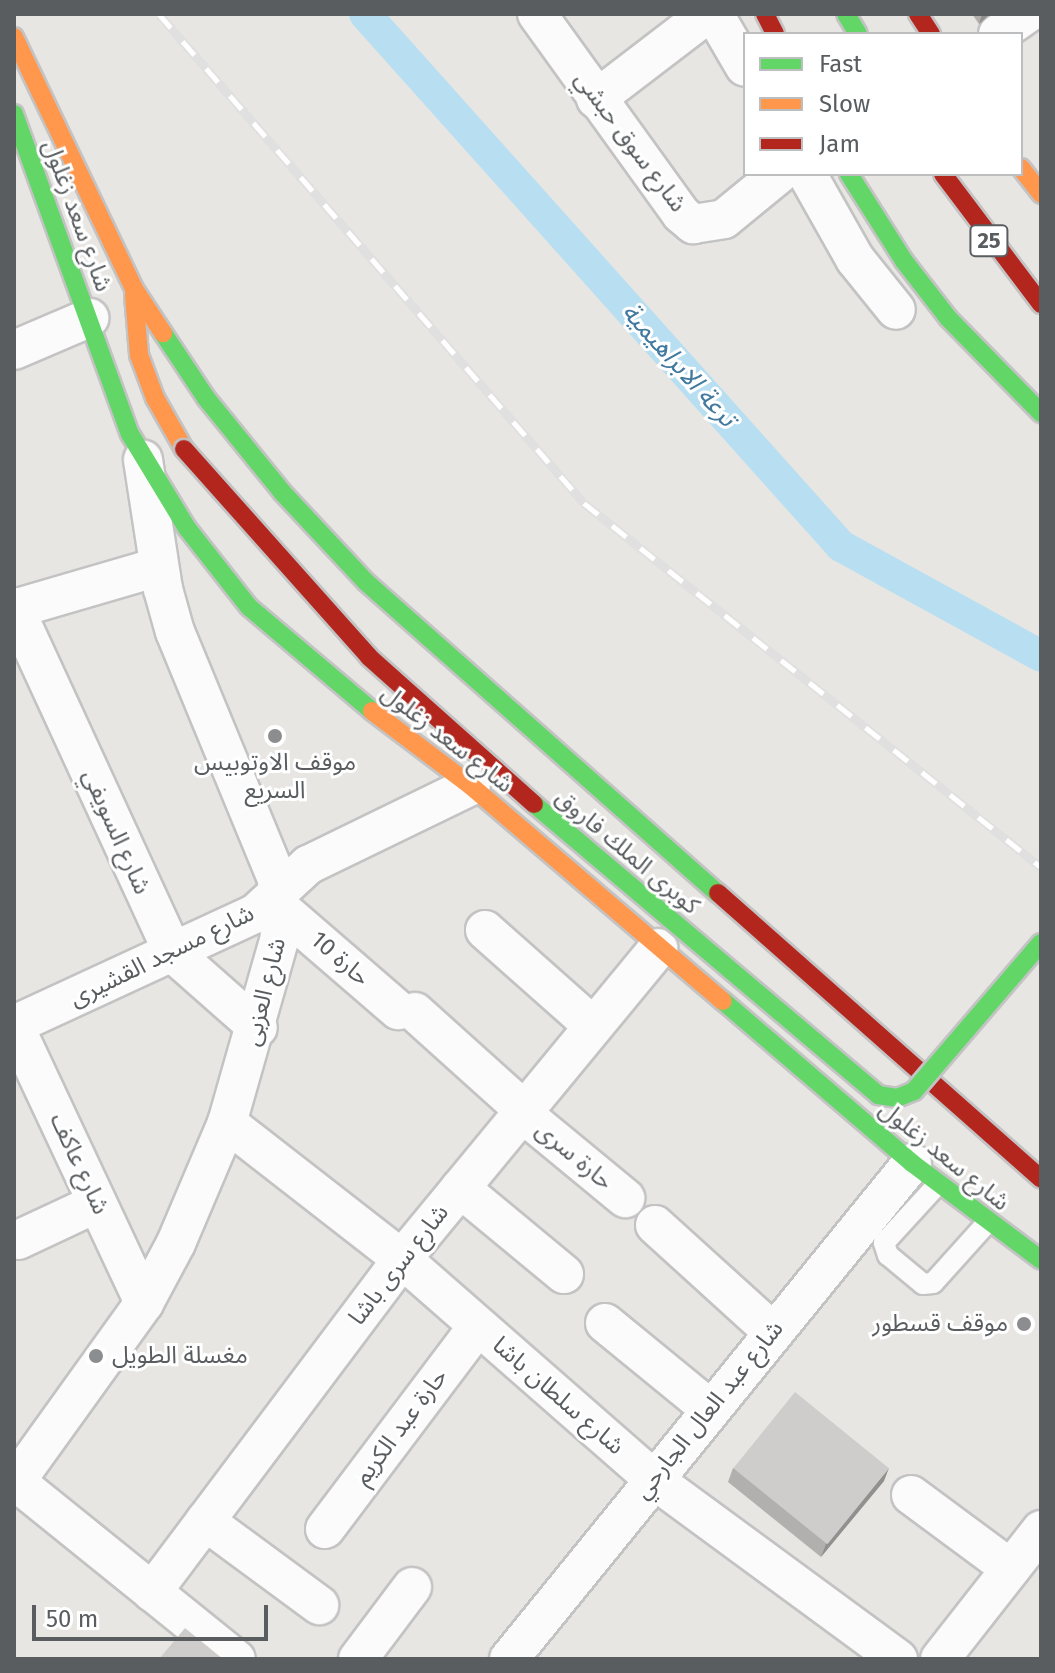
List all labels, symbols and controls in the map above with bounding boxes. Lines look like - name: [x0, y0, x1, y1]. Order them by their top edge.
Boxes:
- legend: [743, 32, 1023, 176]
- text: Fast: [819, 50, 862, 78]
- street label: شارع سوق حبشي: [568, 66, 692, 218]
- text: Slow: [819, 90, 870, 118]
- text: Jam: [819, 130, 860, 158]
- street label: شارع سعد زغلول: [36, 136, 118, 296]
- road number: 25: [969, 223, 1009, 259]
- water label: ترعة الابراهيمية: [615, 297, 743, 433]
- street label: شارع سعد زغلول: [375, 679, 519, 799]
- marker: موقف الاوتوبيس السريع: [266, 727, 284, 745]
- place label: موقف الاوتوبيس السريع: [194, 749, 356, 805]
- street label: شارع السويفي: [76, 765, 156, 899]
- street label: كوبرى الملك فاروق: [549, 783, 705, 921]
- street label: شارع مسجد القشيرى: [65, 899, 259, 1013]
- street label: حارة 10: [305, 926, 375, 992]
- street label: شارع العزبى: [238, 935, 292, 1049]
- street label: شارع سعد زغلول: [873, 1095, 1015, 1217]
- street label: شارع عاكف: [43, 1109, 115, 1219]
- street label: حارة سرى: [530, 1116, 618, 1196]
- street label: شارع سرى باشا: [343, 1199, 455, 1331]
- place label: موقف قسطور: [872, 1310, 1008, 1338]
- street label: شارع عبد العال الجارحي: [628, 1315, 790, 1505]
- marker: موقف قسطور: [1015, 1315, 1033, 1333]
- street label: شارع سلطان باشا: [486, 1331, 630, 1461]
- place label: مغسلة الطويل: [112, 1342, 248, 1370]
- marker: مغسلة الطويل: [87, 1347, 105, 1365]
- street label: حارة عبد الكريم: [348, 1363, 454, 1491]
- scale bar: [36, 1589, 272, 1639]
- text: 50 m: [46, 1605, 98, 1633]

